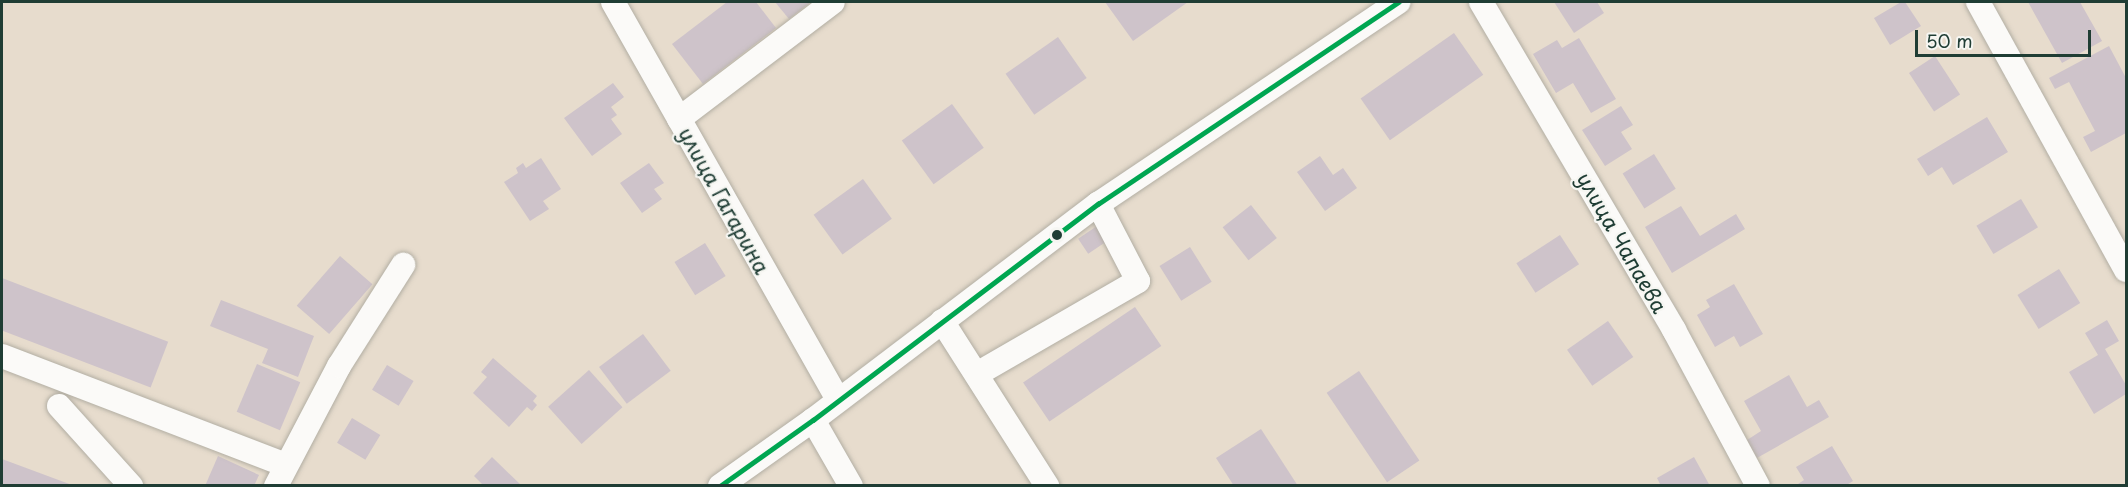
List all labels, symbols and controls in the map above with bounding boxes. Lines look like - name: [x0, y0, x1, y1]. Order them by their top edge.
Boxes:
- scale bar: [1918, 18, 2094, 56]
- text: 50 m: [1926, 27, 1973, 54]
- street label: улица Гагарина: [674, 122, 776, 278]
- street label: улица Чапаева: [1572, 167, 1674, 317]
- unlabelled marker: [1051, 229, 1063, 241]

